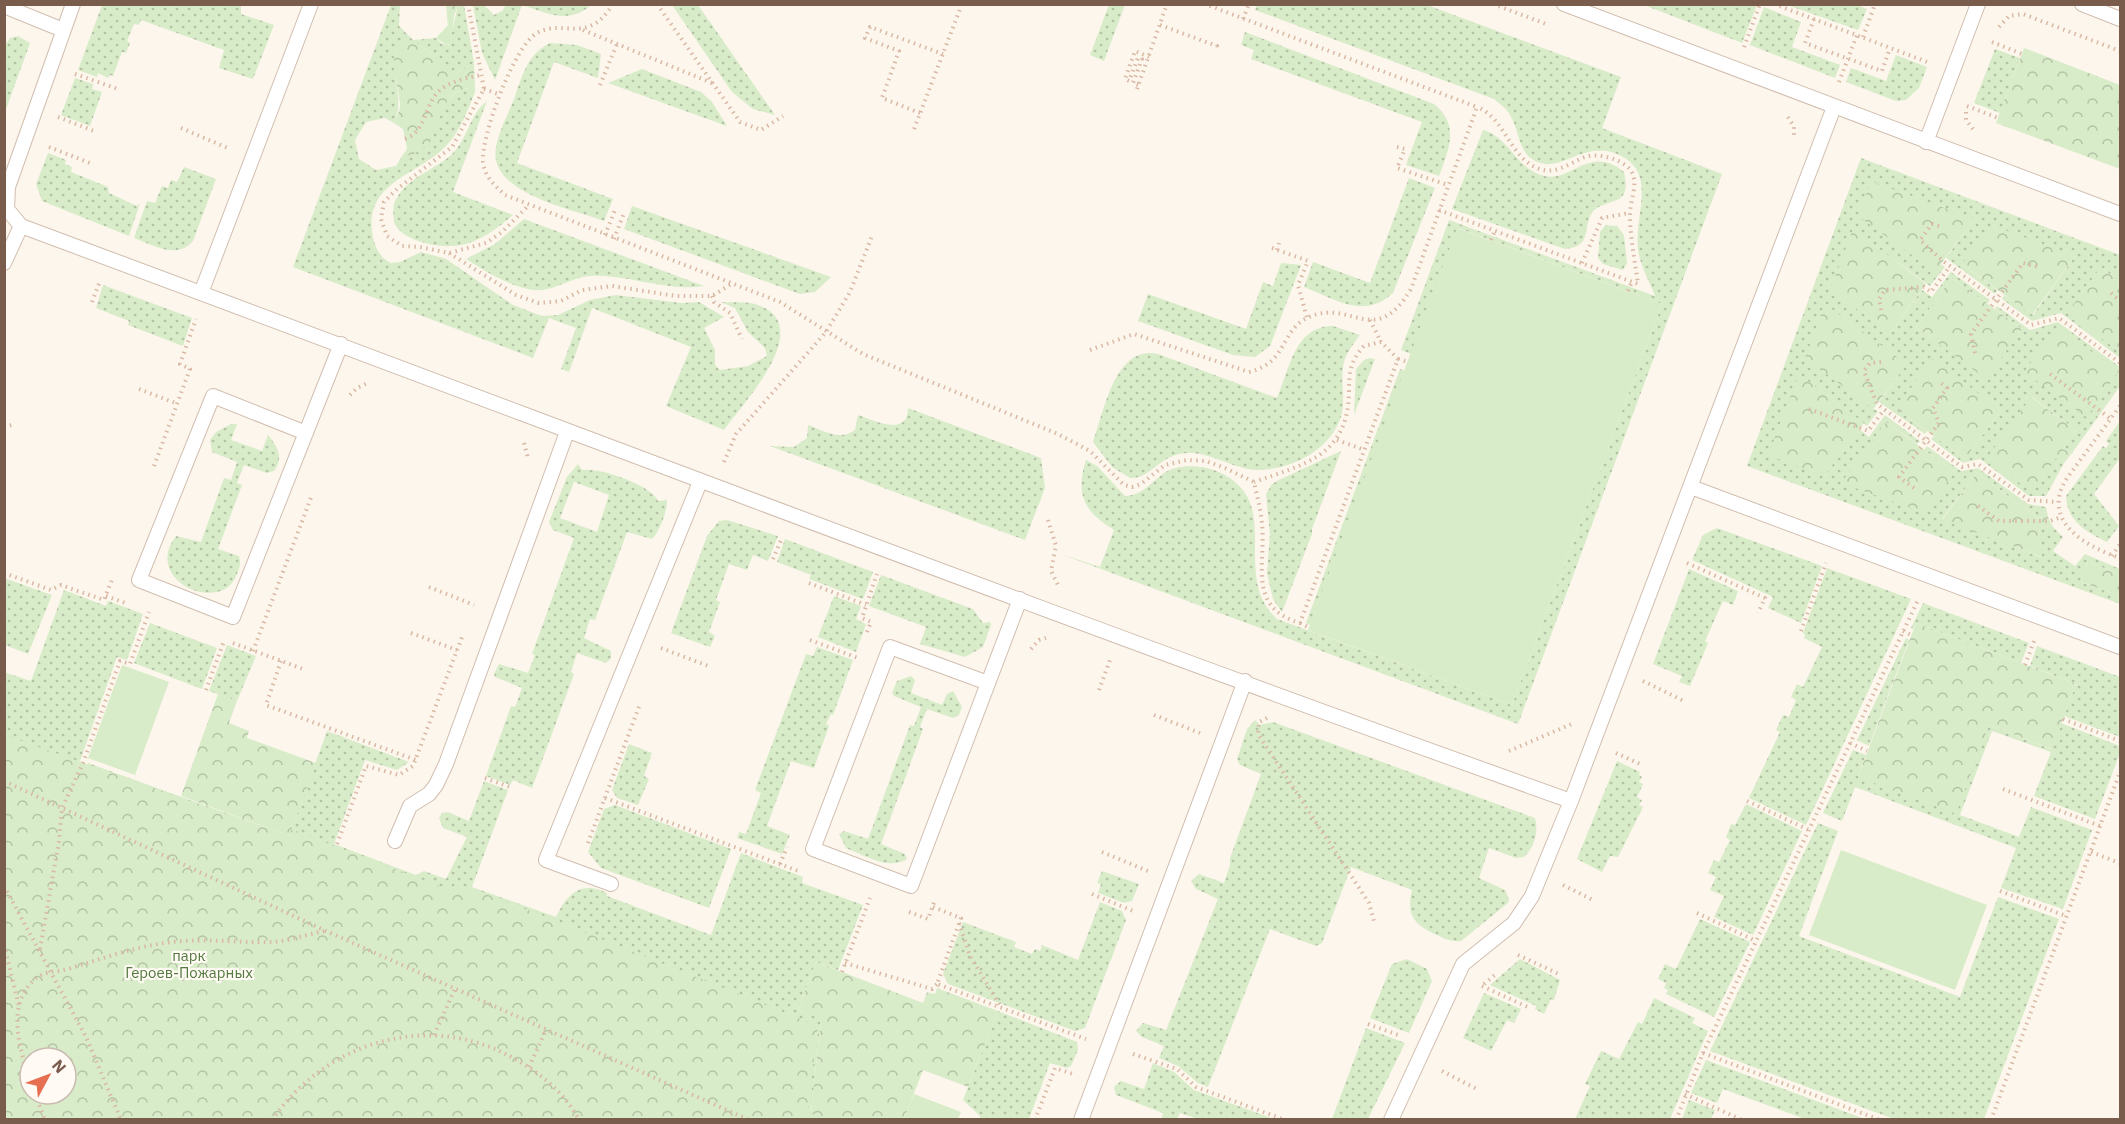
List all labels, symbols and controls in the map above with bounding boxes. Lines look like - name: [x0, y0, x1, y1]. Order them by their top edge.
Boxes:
- park label: парк Героев-Пожарных: [125, 946, 253, 982]
- north arrow: [18, 1046, 78, 1106]
- text: N: [48, 1055, 71, 1077]

